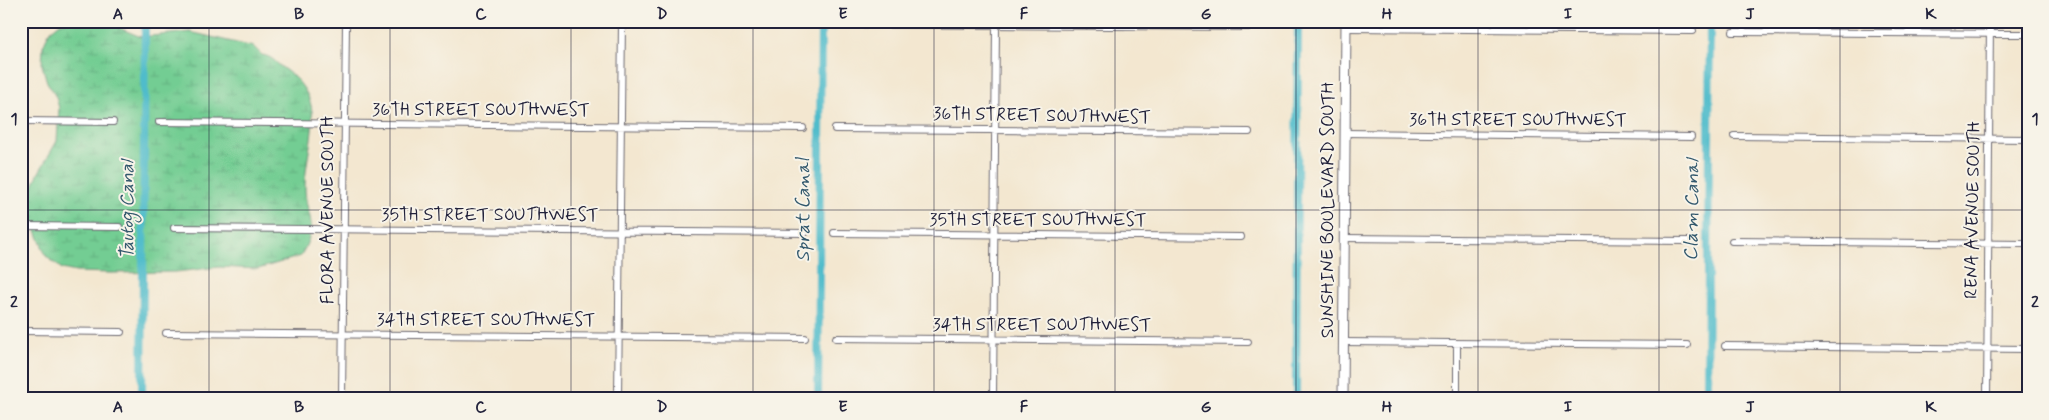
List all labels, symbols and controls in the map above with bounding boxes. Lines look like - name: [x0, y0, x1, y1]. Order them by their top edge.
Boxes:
- text: A: [113, 4, 123, 25]
- text: B: [294, 4, 304, 25]
- text: C: [475, 4, 487, 25]
- text: D: [656, 4, 668, 25]
- text: E: [838, 4, 848, 25]
- text: F: [1020, 4, 1029, 25]
- text: G: [1201, 4, 1212, 25]
- text: H: [1382, 4, 1393, 25]
- text: I: [1564, 4, 1573, 25]
- text: J: [1745, 4, 1755, 25]
- text: K: [1925, 4, 1937, 25]
- street label: SUNSHINE BOULEVARD SOUTH: [1316, 82, 1340, 338]
- street label: 36TH STREET SOUTHWEST: [372, 98, 590, 122]
- street label: 36TH STREET SOUTHWEST: [933, 102, 1151, 130]
- street label: 36TH STREET SOUTHWEST: [1409, 108, 1627, 132]
- text: 1: [10, 109, 18, 130]
- text: 1: [2031, 109, 2039, 130]
- street label: FLORA AVENUE SOUTH: [316, 116, 340, 304]
- street label: RENA AVENUE SOUTH: [1959, 121, 1987, 299]
- water label: Clam Canal: [1679, 156, 1705, 261]
- water label: Tautog Canal: [115, 157, 142, 260]
- water label: Sprat Canal: [791, 157, 816, 262]
- street label: 35TH STREET SOUTHWEST: [381, 203, 599, 227]
- street label: 35TH STREET SOUTHWEST: [929, 208, 1147, 232]
- text: 2: [10, 292, 18, 313]
- text: 2: [2031, 292, 2039, 313]
- street label: 34TH STREET SOUTHWEST: [377, 308, 596, 332]
- street label: 34TH STREET SOUTHWEST: [933, 313, 1152, 337]
- text: A: [113, 397, 123, 418]
- text: B: [294, 397, 304, 418]
- text: C: [475, 397, 487, 418]
- text: D: [656, 397, 668, 418]
- text: E: [838, 397, 848, 418]
- text: F: [1020, 397, 1029, 418]
- text: G: [1201, 397, 1212, 418]
- text: H: [1382, 397, 1393, 418]
- text: I: [1564, 397, 1573, 418]
- text: J: [1745, 397, 1755, 418]
- text: K: [1925, 397, 1937, 418]

